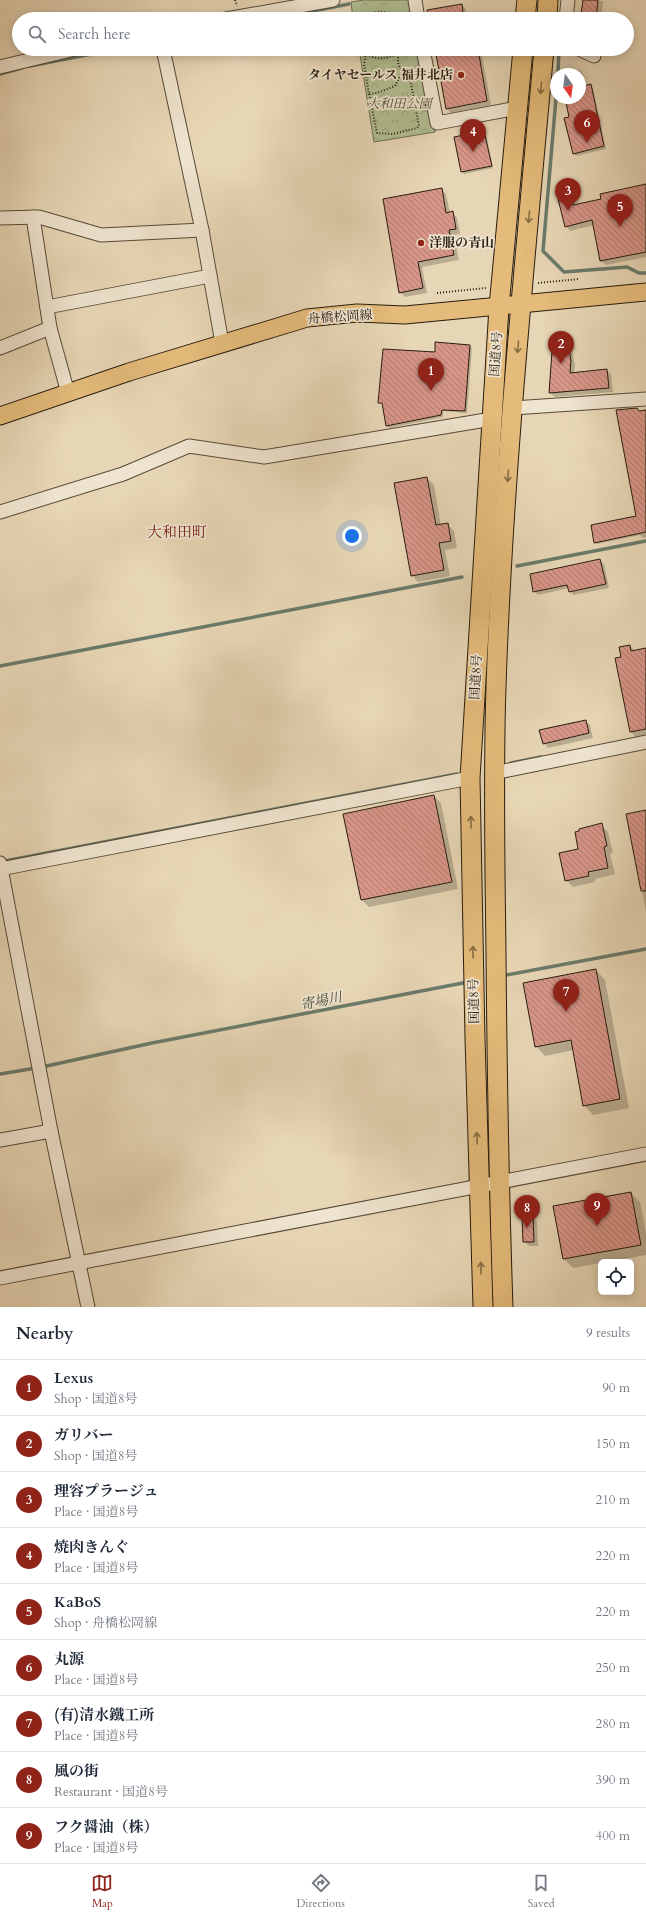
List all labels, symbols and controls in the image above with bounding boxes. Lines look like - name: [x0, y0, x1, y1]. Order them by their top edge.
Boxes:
- search box: [12, 12, 634, 56]
- icon: search: [26, 23, 48, 45]
- text: Search here: [58, 24, 131, 44]
- place label: タイヤセールス 福井北店: [308, 66, 453, 84]
- north arrow: [550, 68, 586, 104]
- marker: タイヤセールス 福井北店: [456, 70, 466, 80]
- one-way arrow: [537, 81, 544, 94]
- park label: 大和田公園: [366, 95, 433, 113]
- pin: 6: [574, 110, 600, 143]
- pin: 4: [460, 119, 486, 152]
- pin: 3: [555, 178, 581, 211]
- pin: 5: [607, 194, 633, 227]
- one-way arrow: [526, 210, 533, 223]
- place label: 洋服の青山: [429, 234, 494, 252]
- marker: 洋服の青山: [416, 238, 426, 248]
- street label: 舟橋松岡線: [307, 306, 373, 328]
- street label: 国道8号: [485, 331, 507, 377]
- pin: 2: [548, 331, 574, 364]
- one-way arrow: [515, 340, 522, 353]
- pin: 1: [418, 358, 444, 391]
- one-way arrow: [505, 470, 512, 483]
- district label: 大和田町: [147, 522, 207, 542]
- your location: [342, 526, 362, 546]
- street label: 国道8号: [466, 654, 486, 700]
- one-way arrow: [467, 816, 474, 829]
- one-way arrow: [469, 946, 477, 959]
- street label: 国道8号: [465, 978, 483, 1024]
- pin: 7: [553, 979, 579, 1012]
- water label: 寄場川: [299, 987, 345, 1014]
- one-way arrow: [474, 1132, 481, 1145]
- pin: 9: [584, 1193, 610, 1226]
- pin: 8: [514, 1195, 540, 1228]
- map controls: [598, 1259, 634, 1295]
- button: locate: [598, 1259, 634, 1295]
- one-way arrow: [477, 1262, 485, 1275]
- text: Nearby: [16, 1322, 73, 1345]
- text: 9 results: [586, 1324, 630, 1342]
- text: Lexus: [54, 1368, 93, 1388]
- text: 1: [26, 1379, 32, 1397]
- text: 90 m: [602, 1379, 630, 1397]
- text: Shop · 国道8号: [54, 1390, 138, 1408]
- text: ガリバー: [54, 1425, 114, 1445]
- text: 2: [26, 1435, 32, 1453]
- text: 150 m: [596, 1435, 630, 1453]
- text: Shop · 国道8号: [54, 1447, 138, 1465]
- text: 理容プラージュ: [54, 1481, 158, 1501]
- text: 3: [26, 1491, 32, 1509]
- text: 210 m: [596, 1491, 630, 1509]
- text: Place · 国道8号: [54, 1503, 138, 1521]
- text: 焼肉きんぐ: [54, 1537, 129, 1557]
- text: 4: [26, 1547, 32, 1565]
- text: 220 m: [596, 1547, 630, 1565]
- text: Place · 国道8号: [54, 1559, 138, 1577]
- text: KaBoS: [54, 1592, 101, 1612]
- text: 5: [26, 1603, 32, 1621]
- text: 220 m: [596, 1603, 630, 1621]
- text: Shop · 舟橋松岡線: [54, 1614, 157, 1632]
- text: 丸源: [54, 1649, 84, 1669]
- text: 6: [26, 1659, 32, 1677]
- text: 250 m: [596, 1659, 630, 1677]
- text: Place · 国道8号: [54, 1671, 138, 1689]
- text: (有)清水鐵工所: [54, 1705, 154, 1725]
- text: 7: [26, 1715, 32, 1733]
- text: 280 m: [596, 1715, 630, 1733]
- text: Place · 国道8号: [54, 1727, 138, 1745]
- text: 風の街: [54, 1761, 99, 1781]
- text: 8: [26, 1771, 32, 1789]
- text: 390 m: [596, 1771, 630, 1789]
- text: Restaurant · 国道8号: [54, 1783, 168, 1801]
- text: フク醤油（株）: [54, 1817, 159, 1837]
- text: 9: [26, 1827, 32, 1845]
- text: 400 m: [596, 1827, 630, 1845]
- text: Place · 国道8号: [54, 1839, 138, 1857]
- tab: Map: [91, 1872, 113, 1911]
- tab: Directions: [296, 1872, 345, 1911]
- tab: Saved: [528, 1872, 555, 1911]

